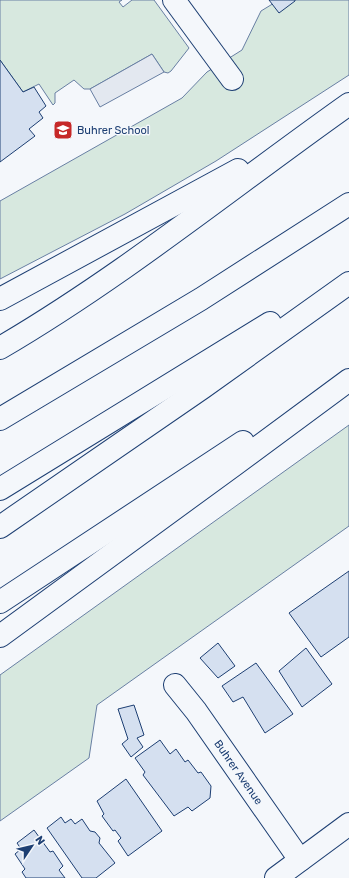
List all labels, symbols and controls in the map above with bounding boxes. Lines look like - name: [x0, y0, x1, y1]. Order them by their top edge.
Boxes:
- school or university icon: Buhrer School: [52, 119, 74, 141]
- place label: Buhrer School: [77, 124, 149, 137]
- street label: Buhrer Avenue: [211, 738, 265, 807]
- north arrow: [12, 826, 52, 866]
- text: N: [32, 834, 47, 848]

